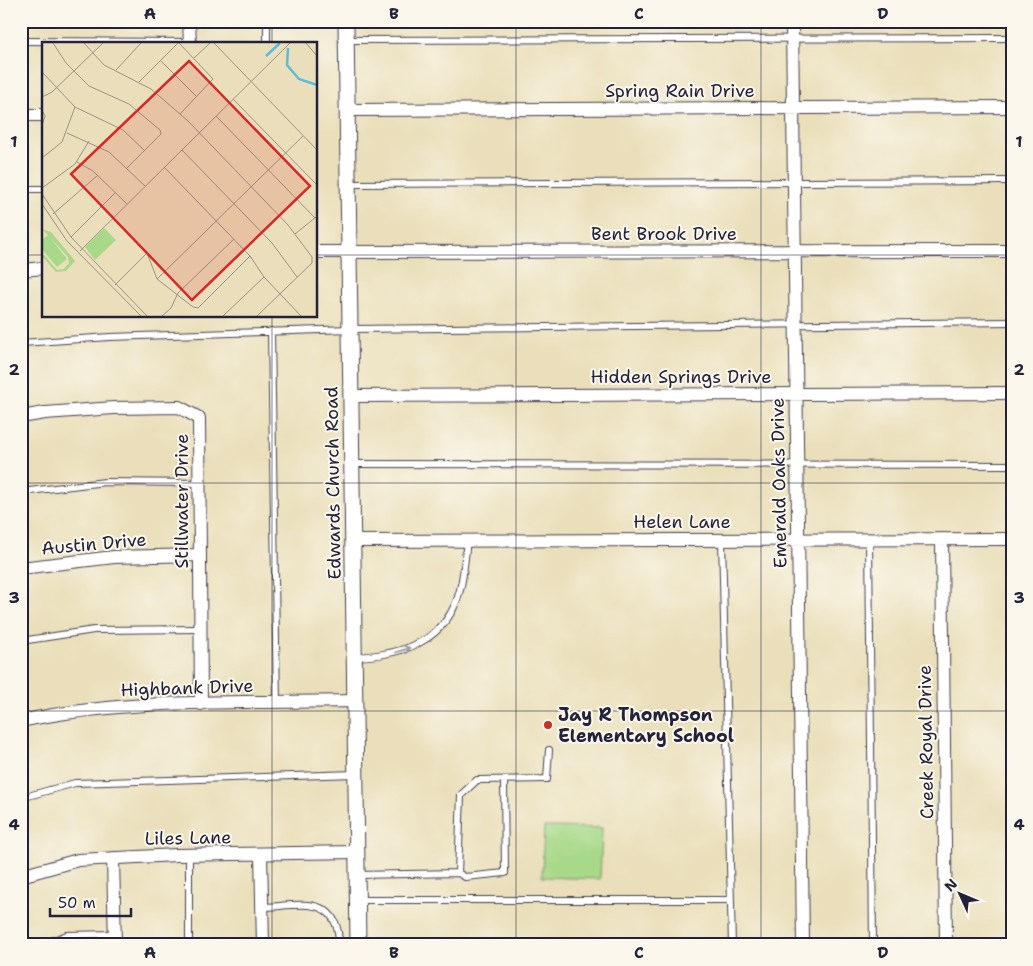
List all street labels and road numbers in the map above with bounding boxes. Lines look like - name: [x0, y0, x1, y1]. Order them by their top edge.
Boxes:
- street label: Spring Rain Drive: [605, 79, 755, 103]
- street label: Bent Brook Drive: [591, 222, 737, 246]
- street label: Hidden Springs Drive: [591, 365, 771, 389]
- street label: Edwards Church Road: [319, 386, 347, 580]
- street label: Emerald Oaks Drive: [766, 398, 792, 568]
- street label: Stillwater Drive: [170, 433, 194, 569]
- street label: Helen Lane: [633, 510, 731, 534]
- street label: Austin Drive: [40, 527, 148, 561]
- street label: Creek Royal Drive: [913, 665, 939, 819]
- street label: Highbank Drive: [120, 674, 254, 702]
- street label: Liles Lane: [144, 825, 232, 851]

